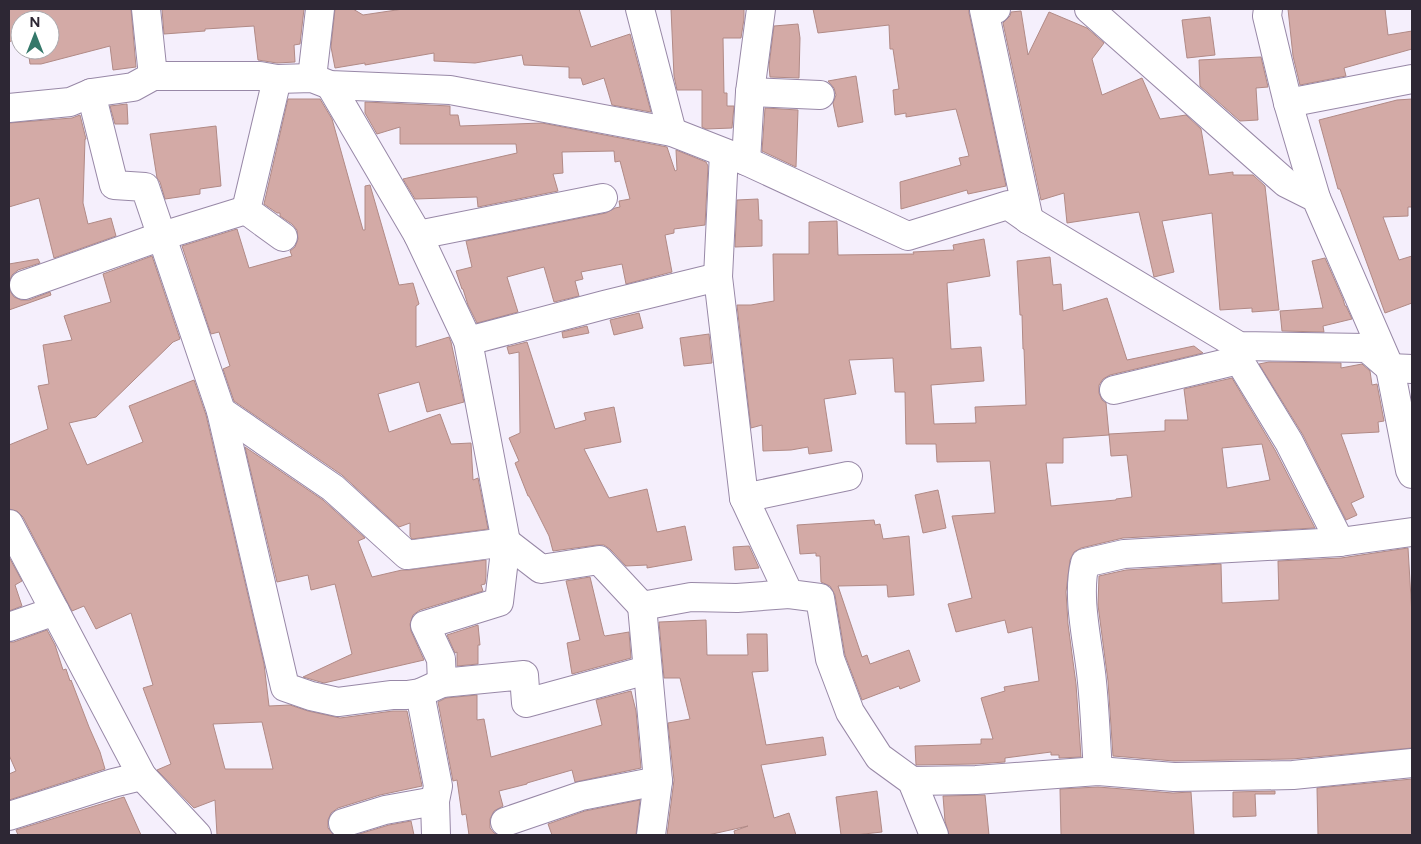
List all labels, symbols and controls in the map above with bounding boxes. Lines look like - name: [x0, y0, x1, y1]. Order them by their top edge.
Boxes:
- north arrow: [10, 10, 60, 60]
- text: N: [30, 14, 40, 31]

